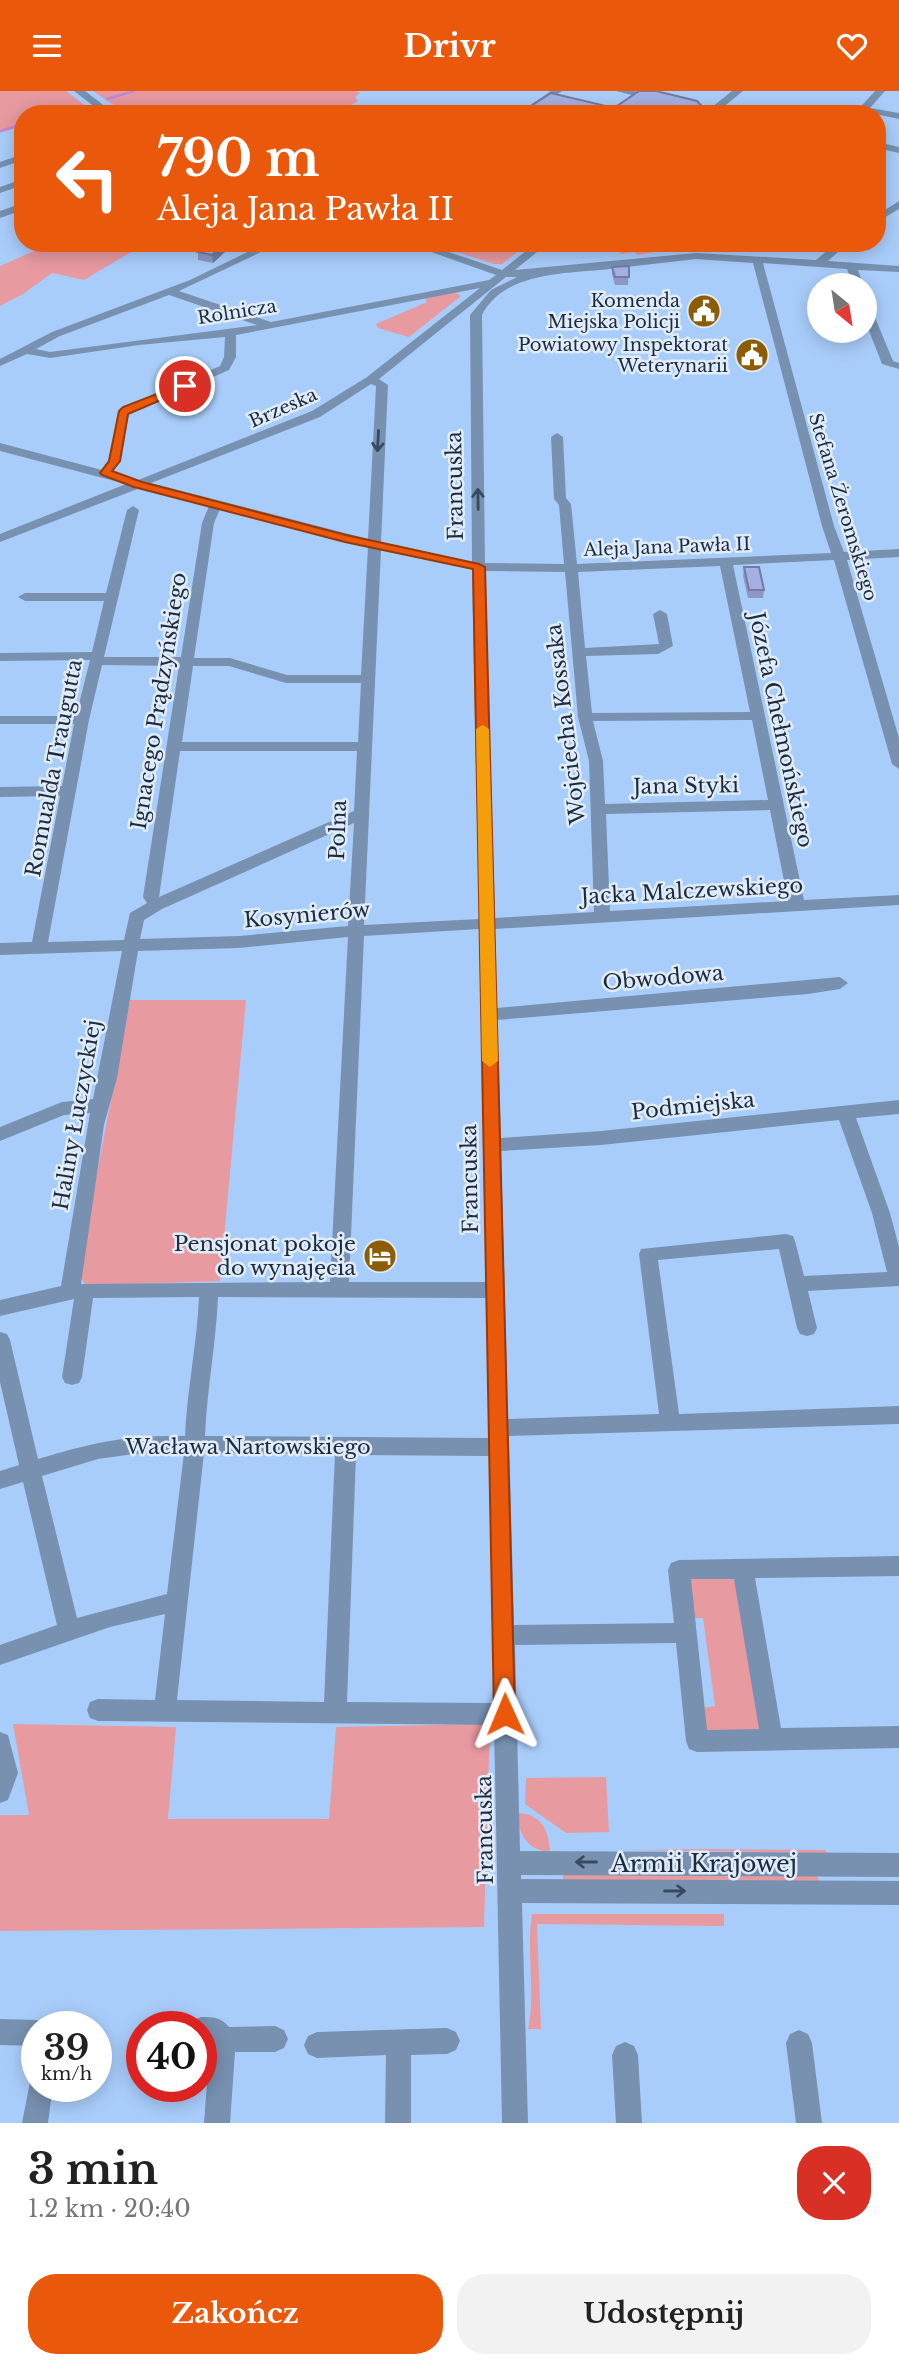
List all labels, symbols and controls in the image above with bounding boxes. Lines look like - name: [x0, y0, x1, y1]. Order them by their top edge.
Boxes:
- text: Drivr: [403, 26, 496, 66]
- icon: menu: [28, 27, 66, 65]
- icon: heart: [833, 27, 871, 65]
- text: 790 m: [157, 128, 320, 189]
- icon: left: [42, 133, 133, 224]
- text: Aleja Jana Pawła II: [157, 189, 454, 229]
- north arrow: [807, 273, 877, 343]
- map controls: [807, 273, 877, 343]
- place label: Komenda Miejska Policji: [547, 290, 680, 333]
- public building icon: Komenda Miejska Policji: [685, 292, 723, 330]
- street label: Rolnicza: [196, 295, 278, 329]
- place label: Powiatowy Inspektorat Weterynarii: [518, 334, 728, 377]
- public building icon: Powiatowy Inspektorat Weterynarii: [733, 336, 771, 374]
- pin: [155, 356, 215, 416]
- icon: arrive: [166, 367, 204, 405]
- street label: Brzeska: [246, 383, 320, 433]
- street label: Stefana Żeromskiego: [804, 410, 883, 604]
- one-way arrow: [372, 429, 385, 452]
- street label: Francuska: [441, 431, 469, 541]
- one-way arrow: [471, 488, 485, 511]
- street label: Aleja Jana Pawła II: [582, 533, 751, 561]
- street label: Ignacego Prądzyńskiego: [126, 570, 192, 832]
- street label: Józefa Chełmońskiego: [743, 607, 819, 850]
- street label: Wojciecha Kossaka: [541, 622, 591, 827]
- street label: Romualda Traugutta: [20, 657, 88, 879]
- street label: Jana Styki: [630, 772, 739, 800]
- street label: Polna: [324, 799, 352, 861]
- street label: Jacka Malczewskiego: [577, 872, 804, 910]
- street label: Kosynierów: [243, 897, 371, 933]
- street label: Obwodowa: [601, 960, 725, 996]
- street label: Haliny Łuczyckiej: [47, 1018, 107, 1212]
- street label: Podmiejska: [630, 1087, 756, 1125]
- street label: Francuska: [456, 1124, 484, 1234]
- place label: Pensjonat pokoje do wynajęcia: [174, 1231, 356, 1281]
- hotel icon: Pensjonat pokoje do wynajęcia: [361, 1237, 399, 1275]
- street label: Wacława Nartowskiego: [124, 1434, 371, 1460]
- position arrow: [468, 1677, 542, 1751]
- street label: Francuska: [471, 1775, 499, 1885]
- street label: Armii Krajowej: [610, 1849, 797, 1878]
- one-way arrow: [575, 1856, 598, 1869]
- one-way arrow: [664, 1884, 687, 1898]
- speed limit sign: 40: [126, 2011, 217, 2102]
- text: 39: [44, 2026, 89, 2069]
- text: km/h: [41, 2063, 92, 2085]
- text: 3 min: [28, 2143, 158, 2195]
- button: close: [797, 2146, 871, 2220]
- text: 1.2 km · 20:40: [28, 2195, 191, 2223]
- button: Zakończ: [28, 2274, 443, 2354]
- button: Udostępnij: [457, 2274, 871, 2354]

